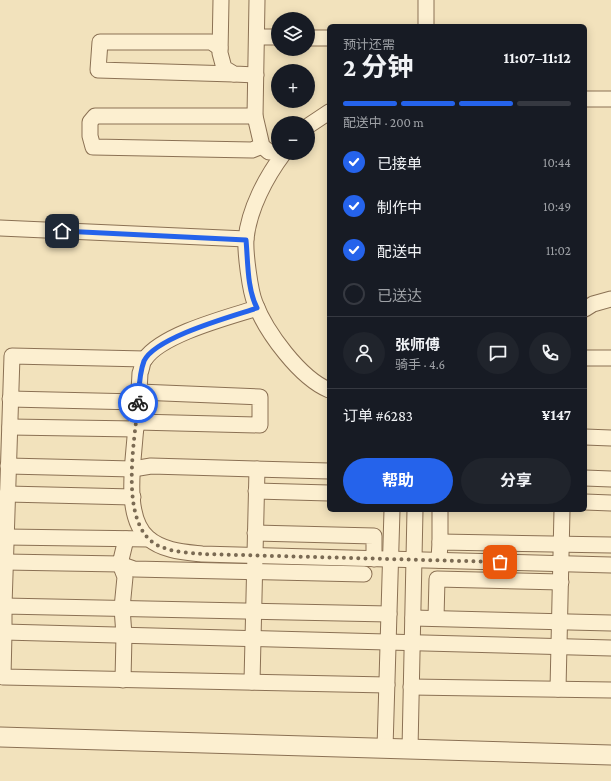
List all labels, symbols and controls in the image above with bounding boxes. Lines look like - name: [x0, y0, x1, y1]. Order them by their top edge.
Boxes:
- map controls: [271, 12, 315, 160]
- button: layers: [271, 12, 315, 56]
- text: 预计还需: [343, 37, 395, 52]
- text: 11:07–11:12: [504, 50, 571, 66]
- text: 2 分钟: [343, 53, 413, 82]
- button: +: [271, 64, 315, 108]
- text: 配送中 · 200 m: [343, 115, 424, 130]
- button: −: [271, 116, 315, 160]
- icon: check: [343, 151, 365, 173]
- text: 10:44: [543, 155, 571, 170]
- text: 已接单: [377, 156, 422, 172]
- icon: check: [343, 195, 365, 217]
- text: 10:49: [543, 199, 571, 214]
- text: 制作中: [377, 200, 422, 216]
- pin: [45, 214, 79, 248]
- icon: home: [51, 220, 73, 242]
- icon: check: [343, 239, 365, 261]
- text: 11:02: [546, 243, 571, 258]
- text: 配送中: [377, 244, 422, 260]
- text: 已送达: [377, 288, 422, 304]
- button: person: [343, 332, 385, 374]
- button: chat: [477, 332, 519, 374]
- button: phone: [529, 332, 571, 374]
- text: 张师傅: [395, 337, 440, 353]
- text: 骑手 · 4.6: [395, 357, 445, 372]
- courier: [118, 383, 158, 423]
- icon: bike: [127, 392, 149, 414]
- text: ¥147: [542, 407, 571, 423]
- text: 订单 #6283: [343, 408, 413, 424]
- button: 帮助: [343, 458, 453, 504]
- button: 分享: [461, 458, 571, 504]
- pin: [483, 545, 517, 579]
- icon: bag: [489, 551, 511, 573]

